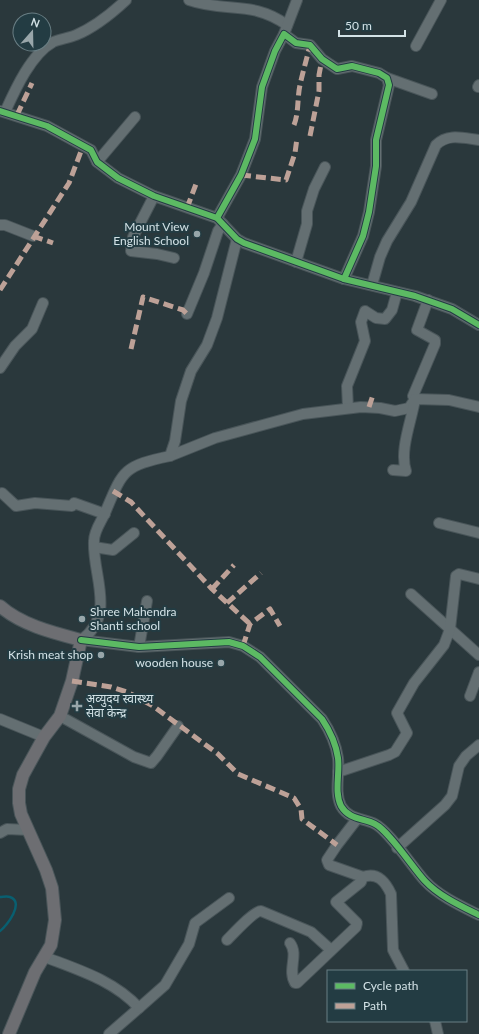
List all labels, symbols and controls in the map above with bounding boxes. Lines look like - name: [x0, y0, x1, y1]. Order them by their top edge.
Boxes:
- north arrow: [12, 12, 52, 52]
- scale bar: [339, 12, 405, 38]
- text: N: [29, 15, 42, 30]
- text: 50 m: [345, 18, 372, 33]
- place label: Mount View English School: [113, 219, 190, 248]
- marker: Mount View English School: [192, 229, 202, 239]
- place label: Shree Mahendra Shanti school: [90, 604, 177, 633]
- marker: Shree Mahendra Shanti school: [77, 614, 87, 624]
- place label: Krish meat shop: [8, 647, 93, 662]
- marker: Krish meat shop: [96, 650, 106, 660]
- place label: wooden house: [136, 655, 213, 670]
- marker: wooden house: [216, 658, 226, 668]
- place label: अव्युदय स्वास्थ्य सेवा केन्द्र: [86, 691, 154, 720]
- marker: अव्युदय स्वास्थ्य सेवा केन्द्र: [71, 700, 83, 712]
- legend: [327, 970, 467, 1022]
- text: Cycle path: [363, 978, 418, 993]
- text: Path: [363, 998, 387, 1013]

